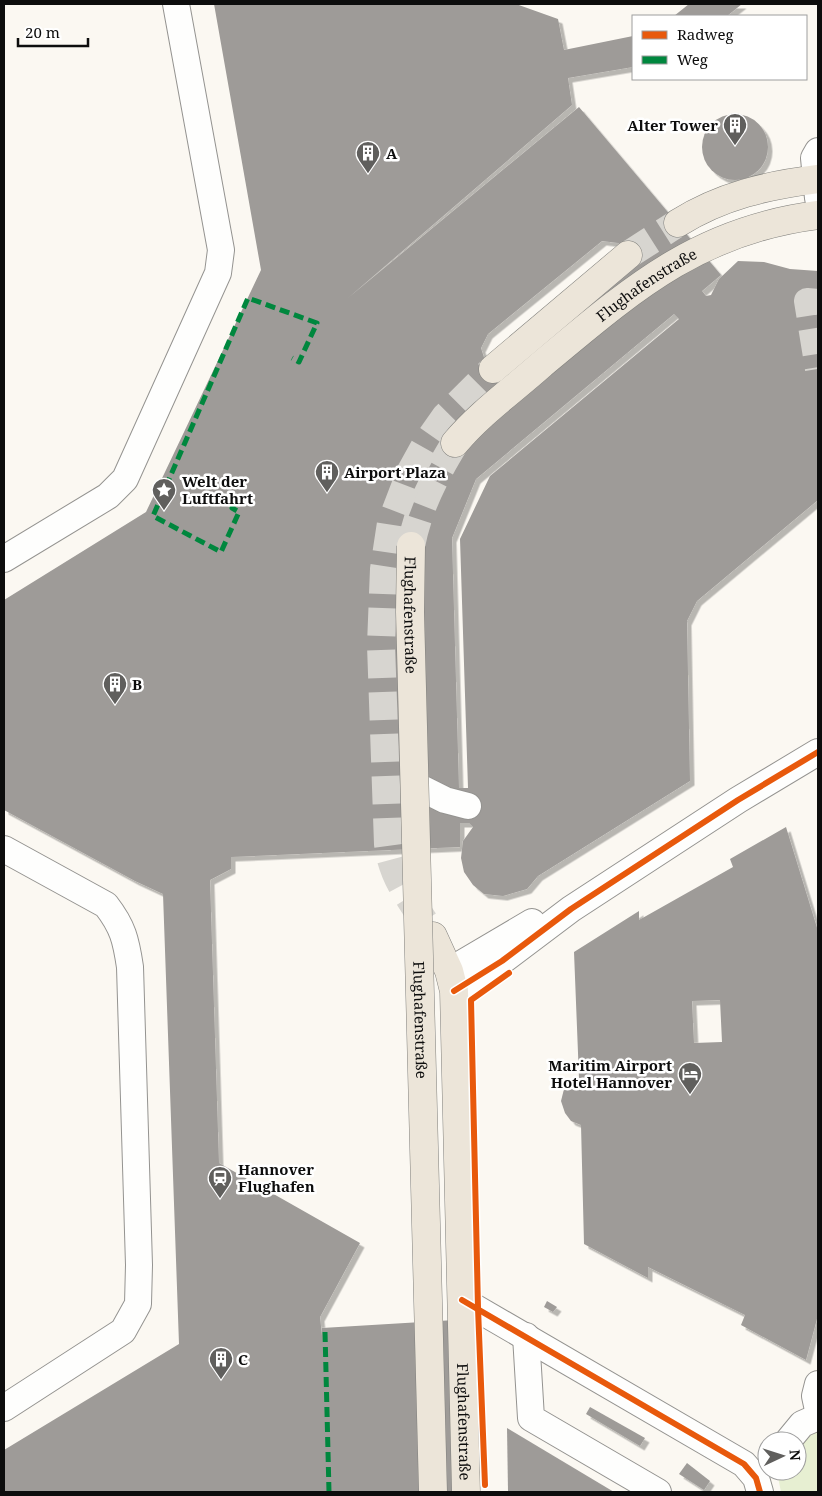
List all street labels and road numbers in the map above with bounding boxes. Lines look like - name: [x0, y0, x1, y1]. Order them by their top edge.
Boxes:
- street label: Flughafenstraße: [592, 243, 700, 326]
- street label: Flughafenstraße: [400, 556, 422, 674]
- street label: Flughafenstraße: [409, 961, 432, 1079]
- street label: Flughafenstraße: [453, 1363, 476, 1481]

